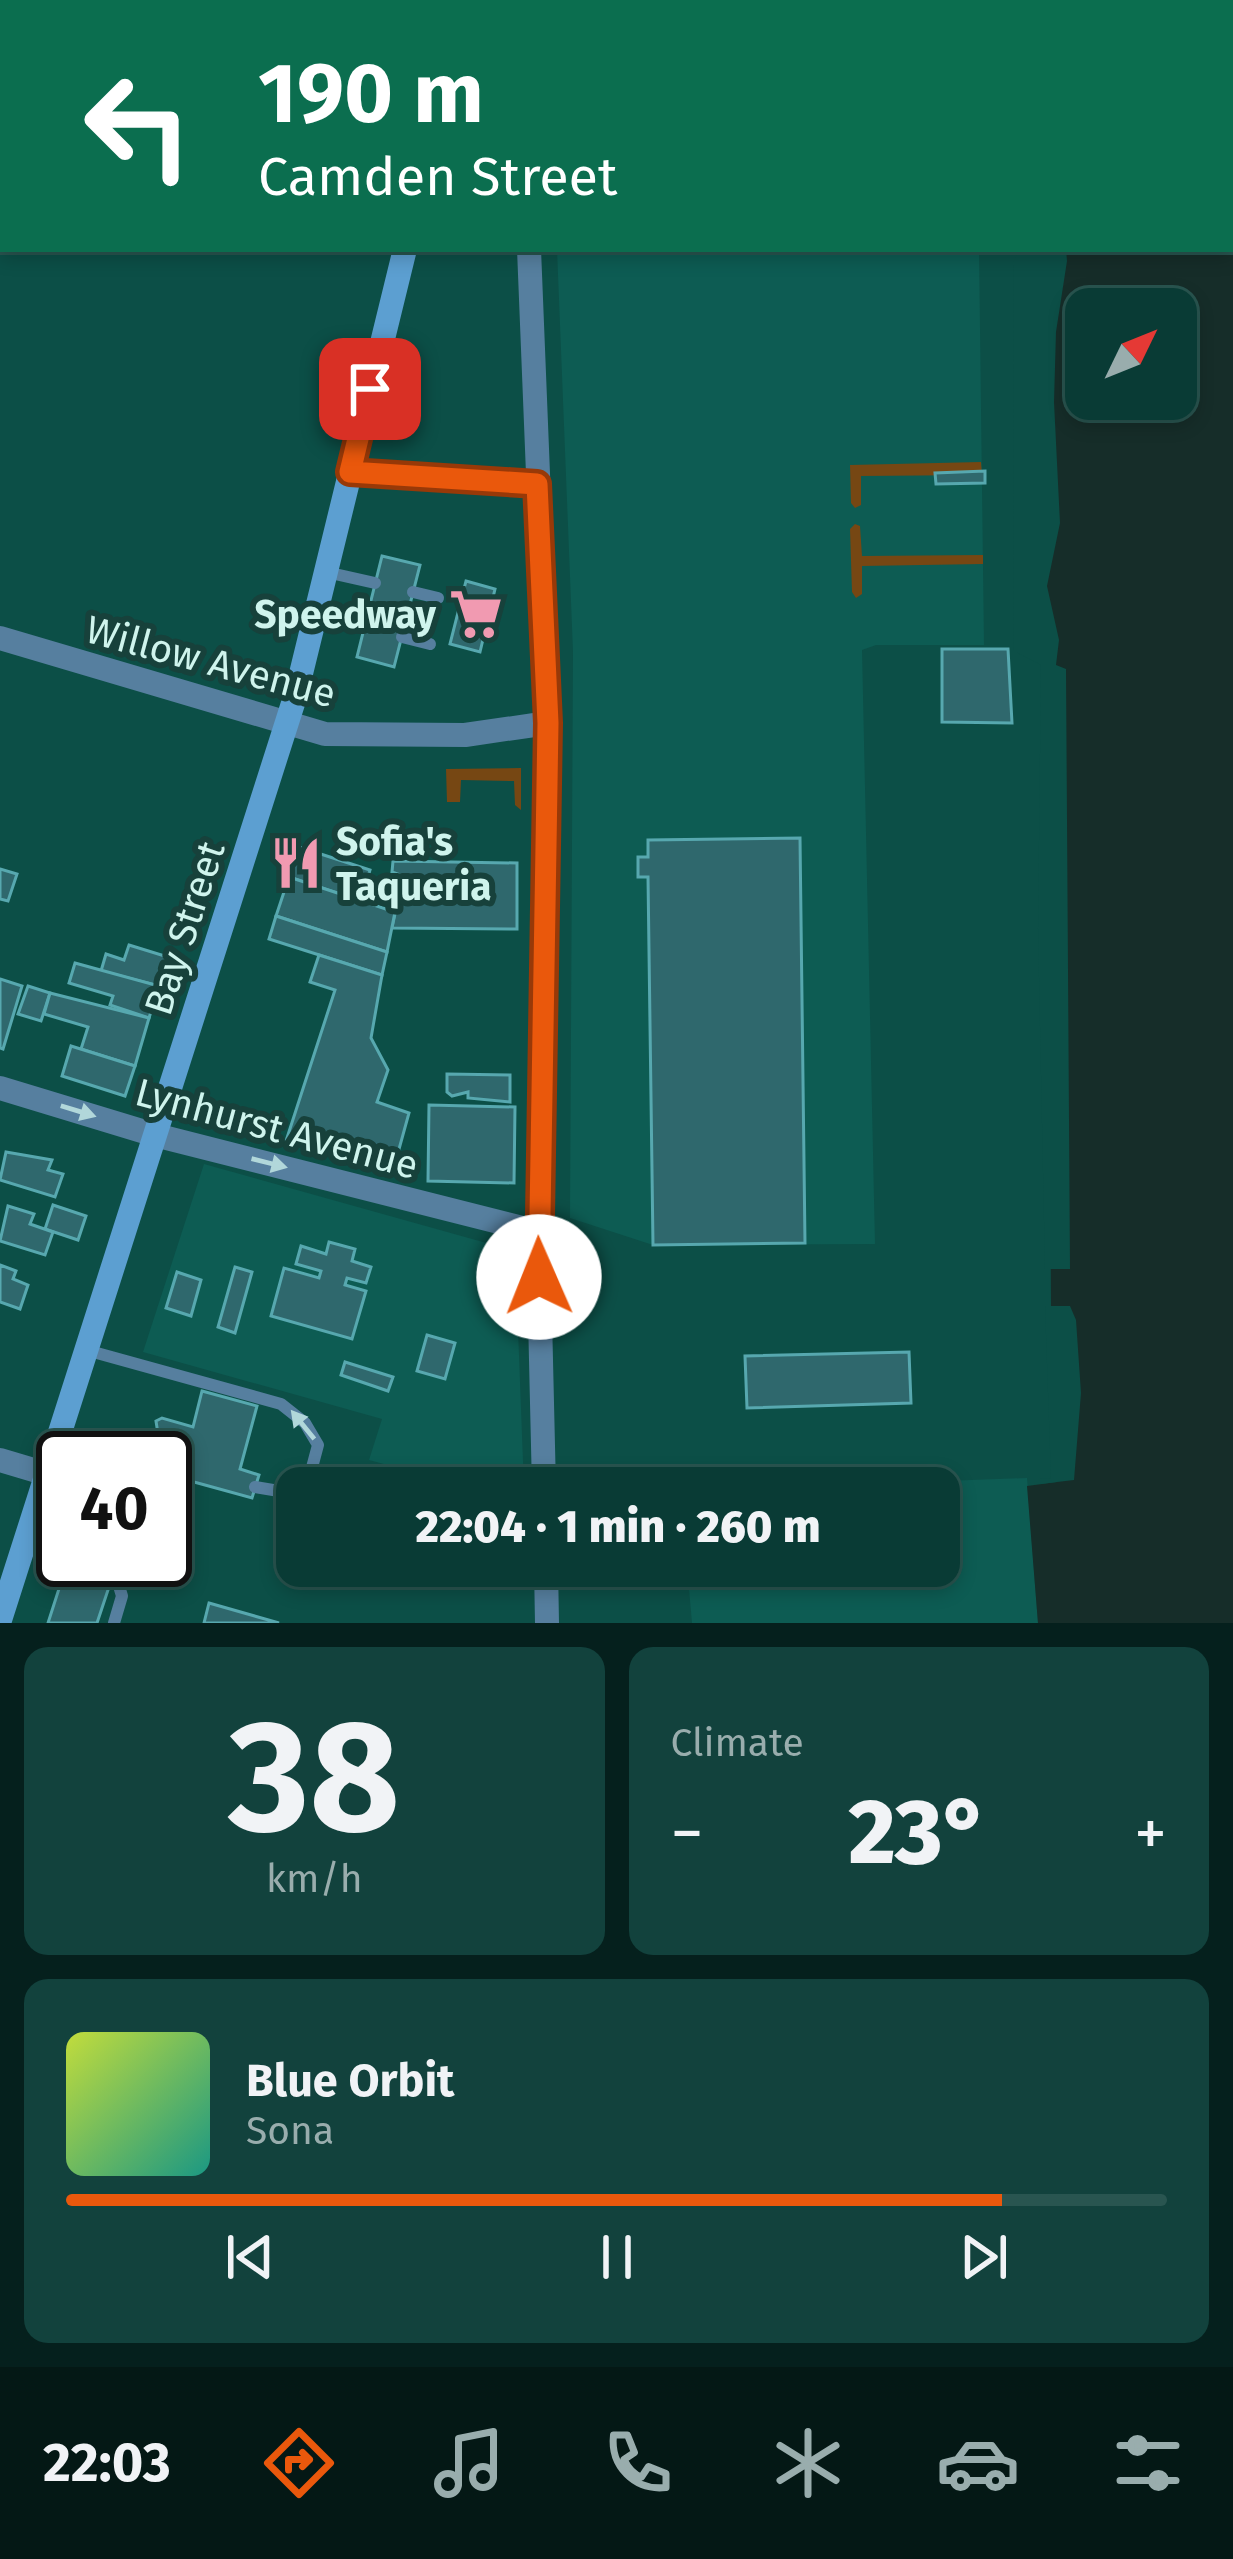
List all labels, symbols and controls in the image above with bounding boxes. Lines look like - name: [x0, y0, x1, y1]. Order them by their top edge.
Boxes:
- text: 190 m: [258, 43, 484, 144]
- icon: left: [60, 48, 216, 204]
- text: Camden Street: [258, 145, 618, 209]
- north arrow: [1065, 288, 1197, 420]
- map controls: [1065, 288, 1197, 420]
- pin: [319, 338, 421, 440]
- icon: arrive: [337, 356, 403, 422]
- supermarket icon: Speedway: [447, 585, 505, 643]
- place label: Speedway: [254, 592, 437, 638]
- street label: Willow Avenue: [81, 607, 341, 717]
- place label: Sofia's Taqueria: [336, 819, 492, 910]
- restaurant icon: Sofia's Taqueria: [267, 834, 325, 892]
- street label: Bay Street: [135, 835, 235, 1021]
- street label: Lynhurst Avenue: [130, 1069, 423, 1189]
- one-way arrow: [60, 1103, 97, 1121]
- one-way arrow: [250, 1155, 287, 1174]
- position arrow: [476, 1214, 602, 1340]
- one-way arrow: [291, 1410, 317, 1440]
- speed limit sign: 40: [36, 1431, 192, 1587]
- text: 22:04 · 1 min · 260 m: [415, 1500, 821, 1554]
- text: 38: [228, 1684, 400, 1871]
- text: Climate: [671, 1720, 804, 1766]
- text: 23°: [848, 1779, 989, 1887]
- text: −: [671, 1794, 704, 1873]
- text: +: [1134, 1794, 1167, 1873]
- text: km/h: [266, 1856, 363, 1902]
- text: Blue Orbit: [246, 2054, 454, 2108]
- text: Sona: [246, 2108, 334, 2154]
- icon: previous: [217, 2224, 283, 2290]
- icon: pause: [584, 2224, 650, 2290]
- icon: next: [951, 2224, 1017, 2290]
- icon: directions: [257, 2421, 341, 2505]
- icon: music: [427, 2421, 511, 2505]
- icon: phone: [596, 2421, 680, 2505]
- icon: climate: [766, 2421, 850, 2505]
- icon: car: [936, 2421, 1020, 2505]
- icon: filters: [1106, 2421, 1190, 2505]
- text: 22:03: [43, 2431, 171, 2495]

